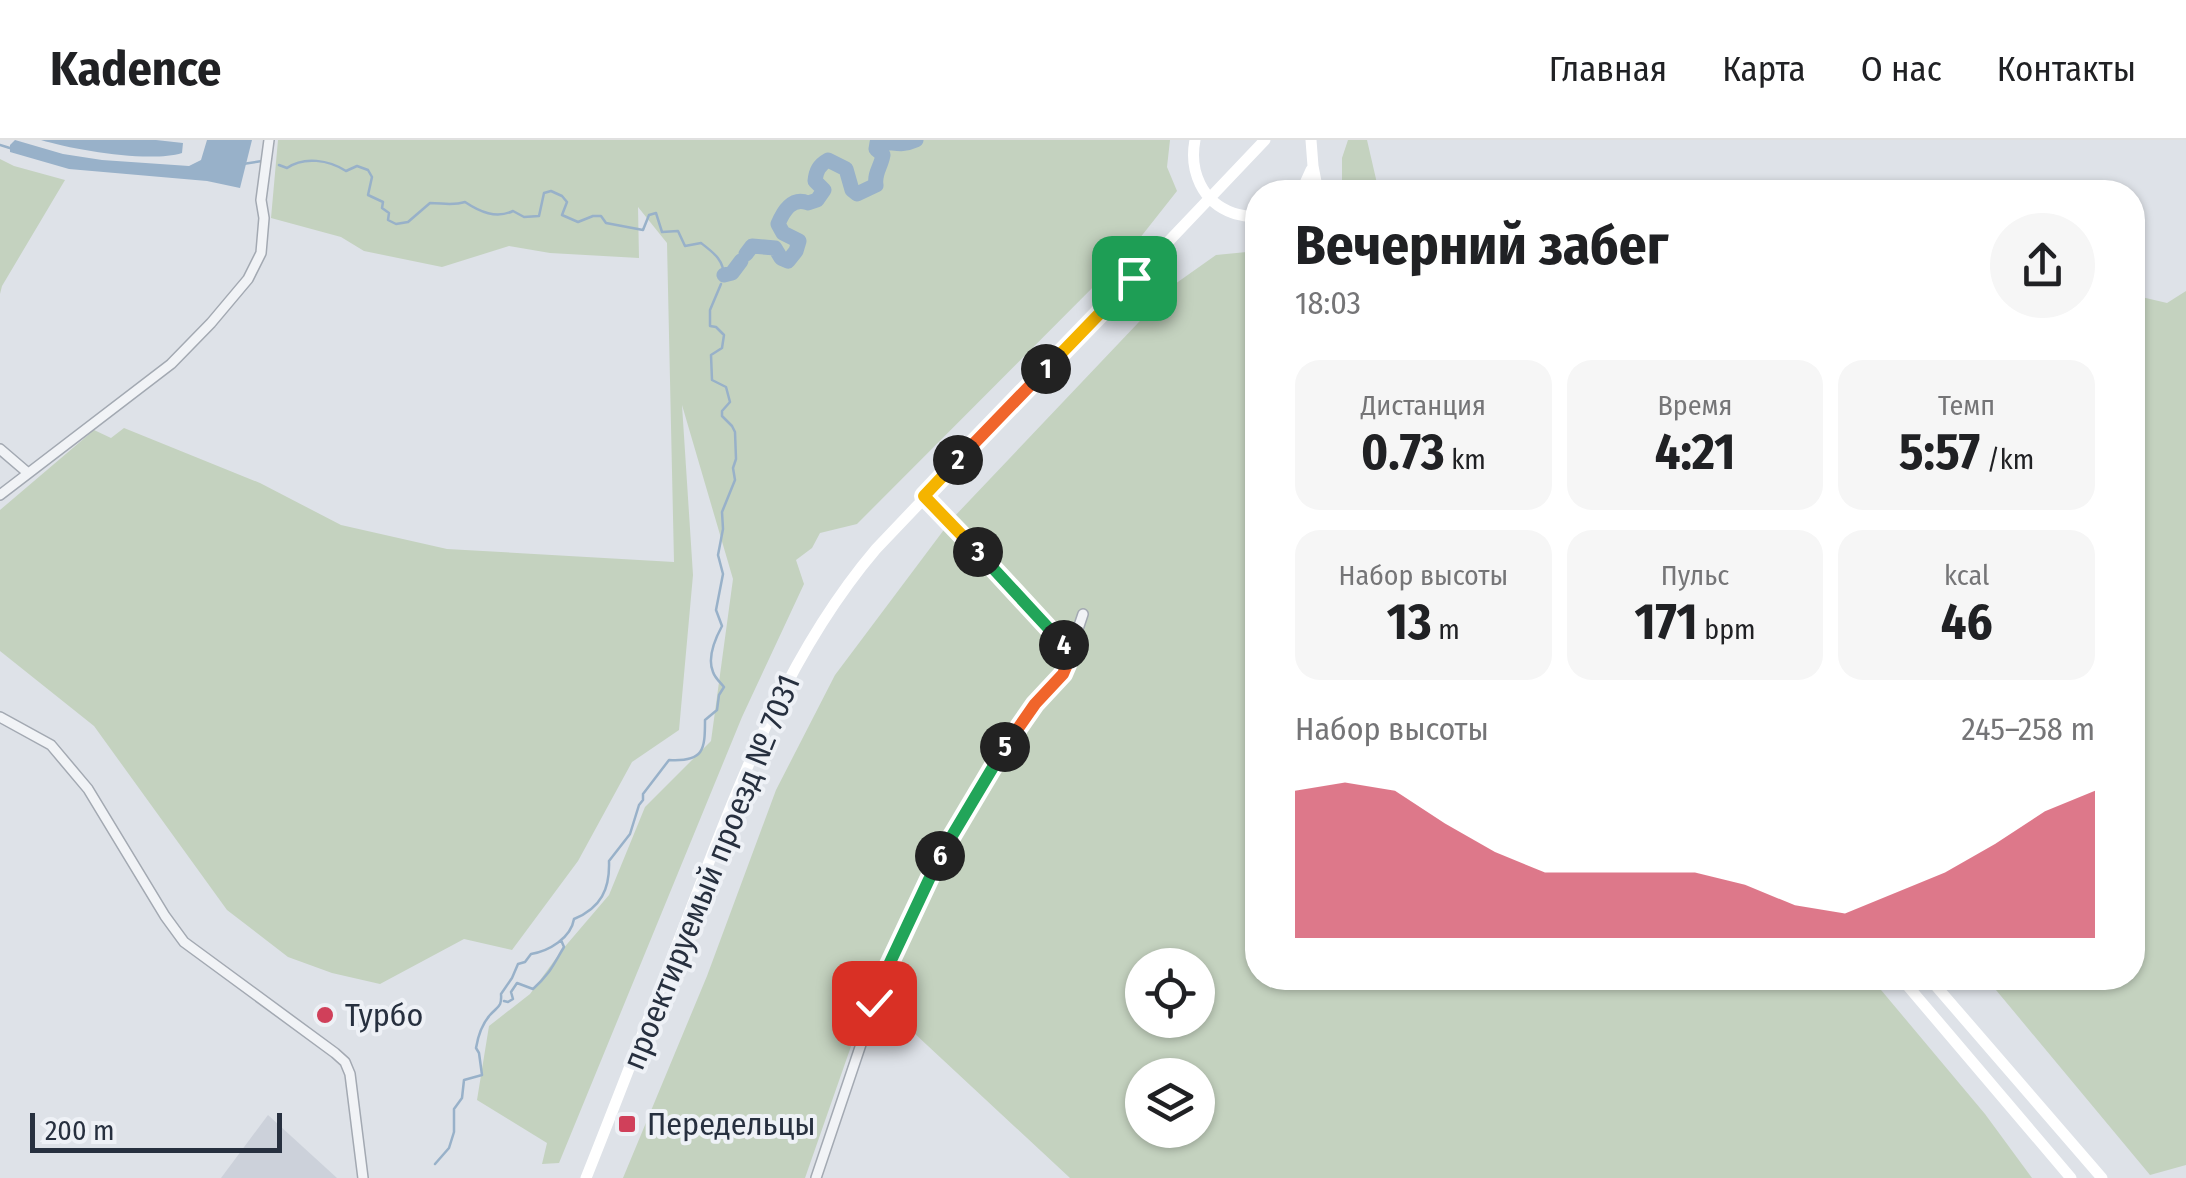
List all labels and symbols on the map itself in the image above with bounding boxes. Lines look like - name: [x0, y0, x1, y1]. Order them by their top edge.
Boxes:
- pin: [1092, 236, 1177, 321]
- pin: 1: [1021, 344, 1071, 394]
- pin: 2: [933, 435, 983, 485]
- pin: 3: [953, 527, 1003, 577]
- pin: 4: [1039, 620, 1089, 670]
- street label: проектируемый проезд № 7031: [614, 669, 808, 1075]
- pin: 5: [980, 722, 1030, 772]
- pin: 6: [915, 831, 965, 881]
- pin: [832, 961, 917, 1046]
- place label: Турбо: [345, 996, 423, 1034]
- marker: Турбо: [314, 1004, 336, 1026]
- place label: Передельцы: [647, 1105, 816, 1143]
- scale bar: [30, 1108, 282, 1152]
- marker: Передельцы: [616, 1113, 638, 1135]

